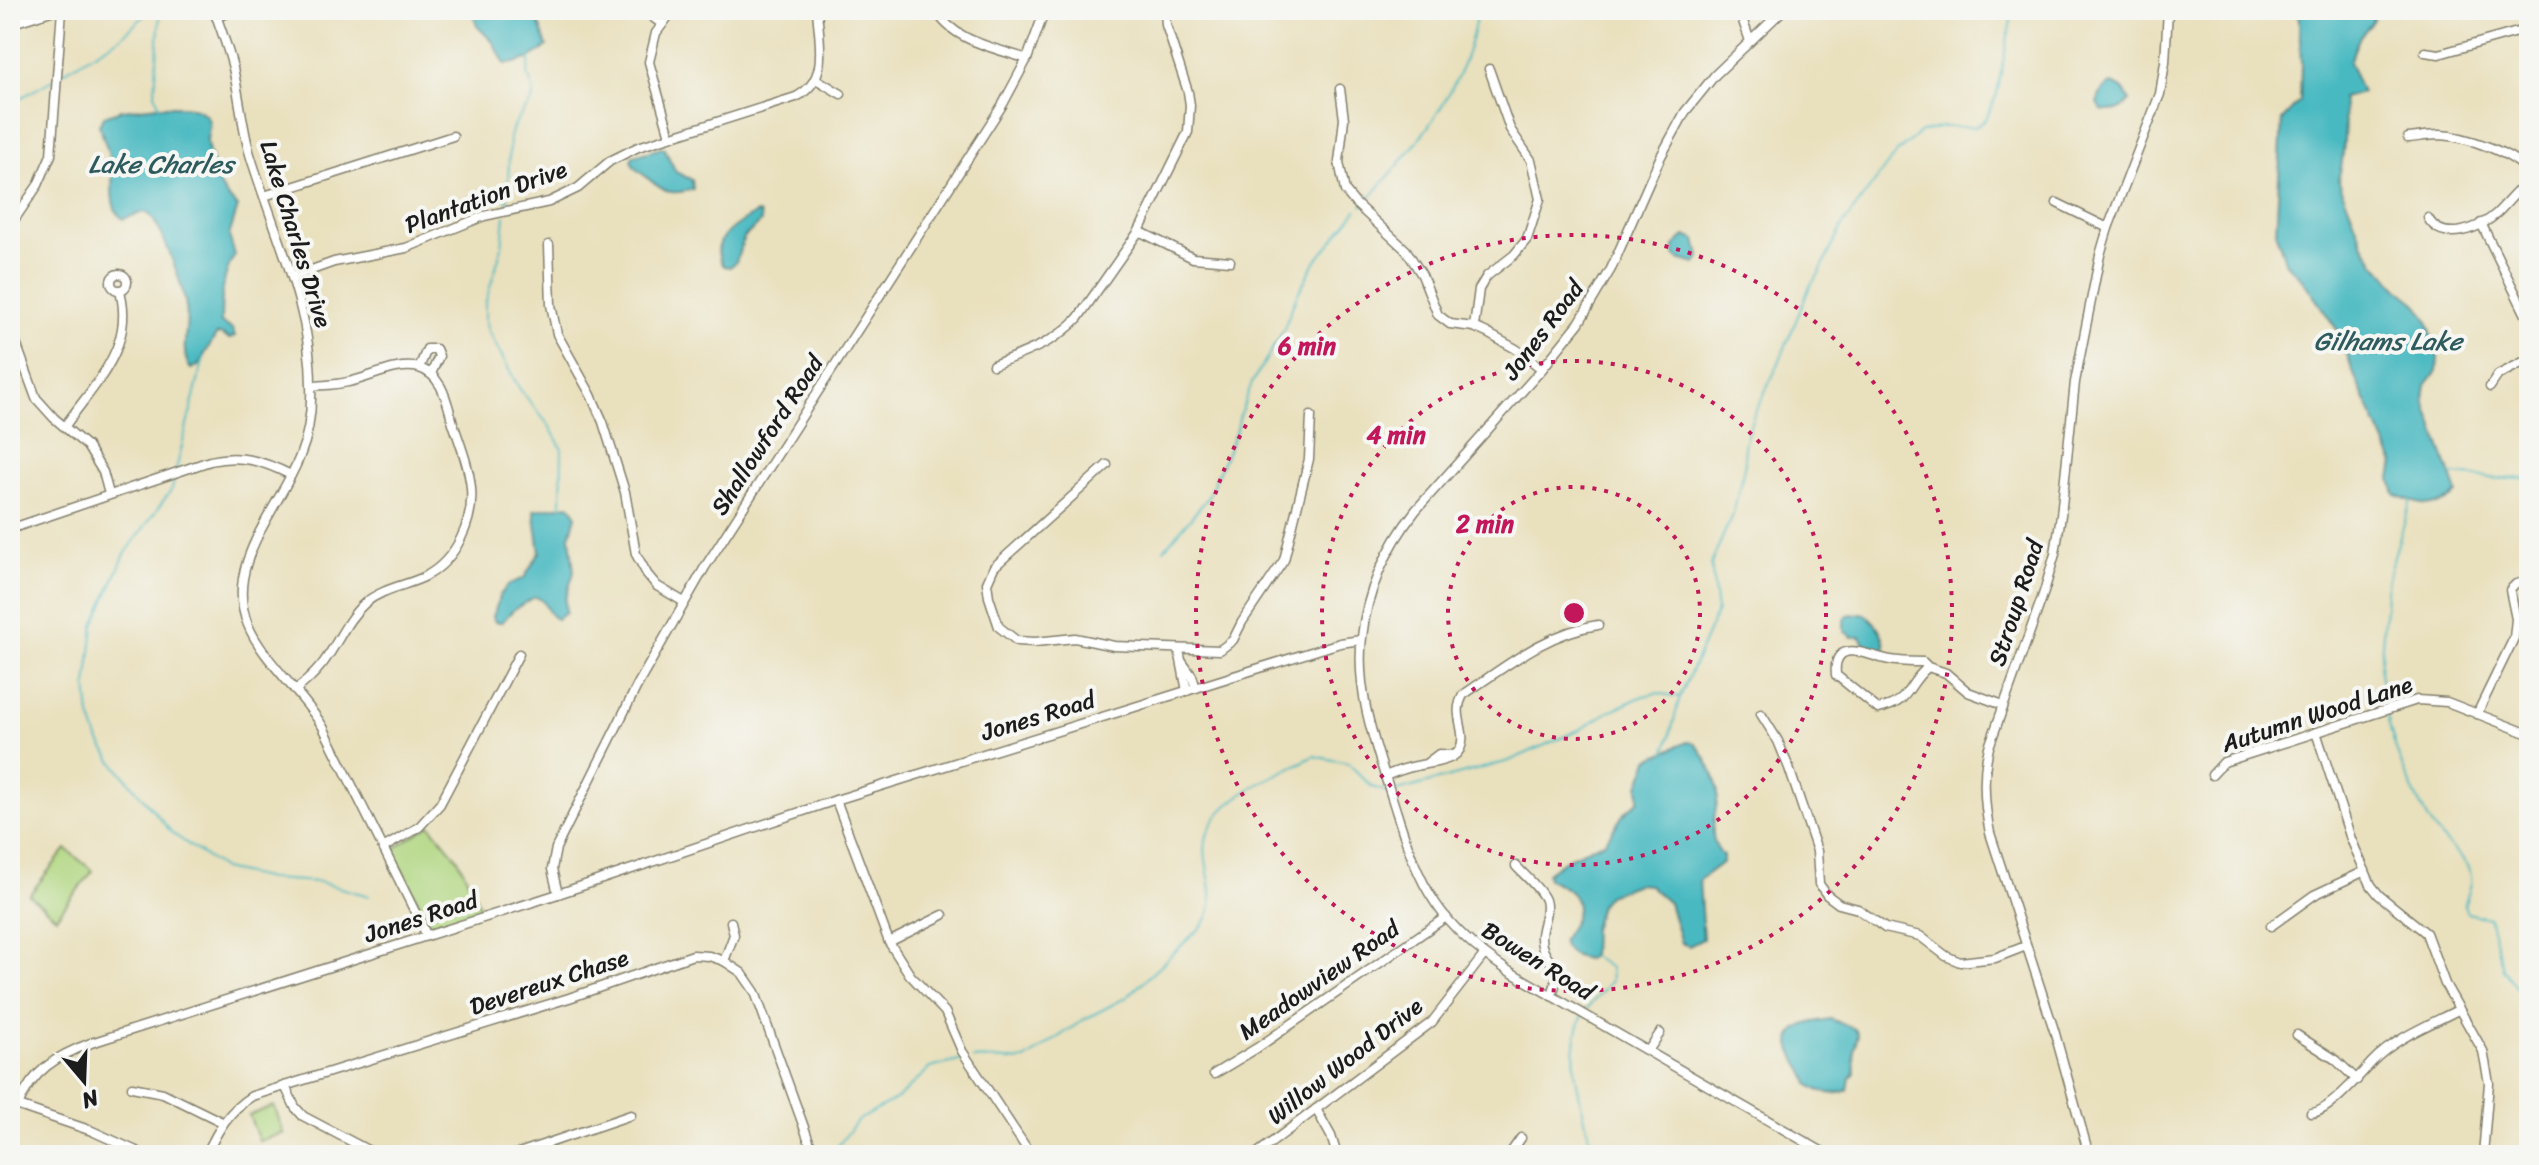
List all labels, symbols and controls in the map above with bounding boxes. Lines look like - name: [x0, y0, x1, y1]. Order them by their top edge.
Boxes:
- street label: Lake Charles Drive: [248, 135, 345, 333]
- water label: Lake Charles: [88, 141, 237, 187]
- street label: Plantation Drive: [399, 148, 574, 246]
- street label: Jones Road: [1490, 270, 1596, 390]
- water label: Gilhams Lake: [2314, 318, 2465, 364]
- text: 6 min: [1277, 325, 1336, 367]
- street label: Shallowford Road: [699, 345, 836, 524]
- text: 4 min: [1366, 414, 1426, 456]
- text: 2 min: [1455, 503, 1514, 545]
- street label: Stroup Road: [1976, 532, 2057, 672]
- centre of rings: [1560, 599, 1588, 627]
- street label: Autumn Wood Lane: [2215, 663, 2418, 765]
- street label: Jones Road: [975, 678, 1101, 754]
- street label: Jones Road: [358, 879, 484, 955]
- street label: Meadowview Road: [1229, 908, 1410, 1051]
- street label: Bowen Road: [1473, 910, 1604, 1013]
- street label: Devereux Chase: [464, 936, 634, 1027]
- street label: Willow Wood Drive: [1258, 986, 1433, 1136]
- north arrow: [44, 1041, 124, 1121]
- text: N: [76, 1078, 105, 1121]

